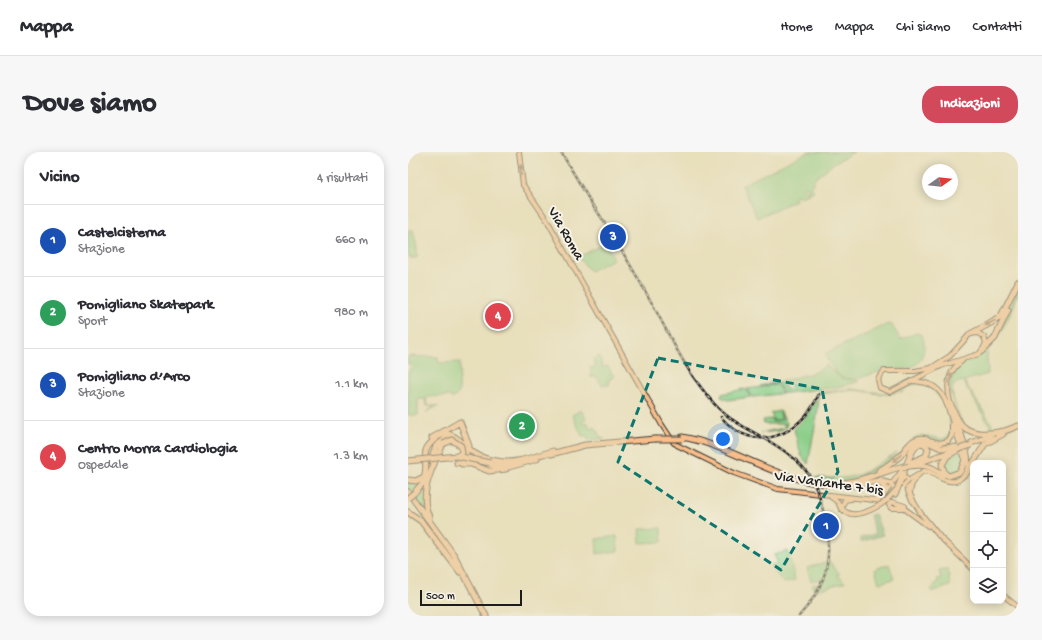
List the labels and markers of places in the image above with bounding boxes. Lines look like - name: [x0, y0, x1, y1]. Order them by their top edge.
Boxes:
- pin: 3: [600, 222, 626, 252]
- pin: 4: [485, 301, 511, 331]
- pin: 2: [509, 411, 535, 441]
- pin: 1: [813, 511, 839, 541]

